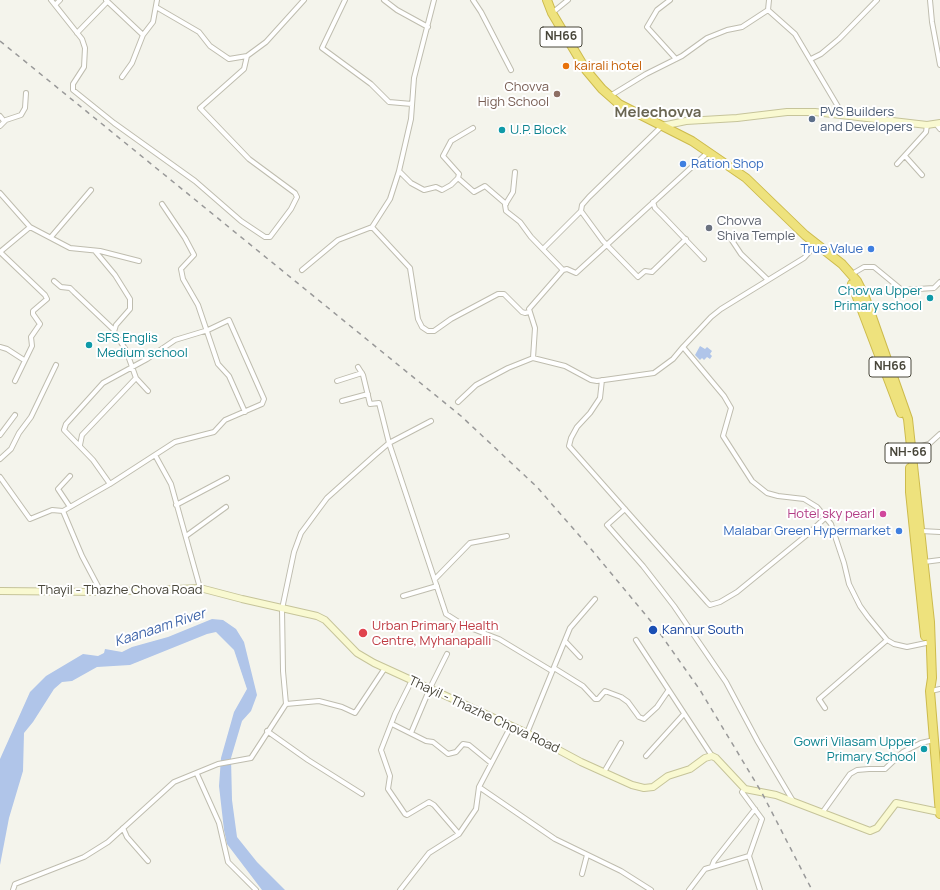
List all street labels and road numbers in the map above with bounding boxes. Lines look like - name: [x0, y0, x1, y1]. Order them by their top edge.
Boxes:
- road number: NH66: [540, 27, 582, 47]
- road number: NH66: [869, 357, 911, 377]
- road number: NH-66: [885, 443, 931, 463]
- street label: Thayil - Thazhe Chova Road: [38, 582, 202, 598]
- street label: Thayil - Thazhe Chova Road: [406, 673, 562, 757]

